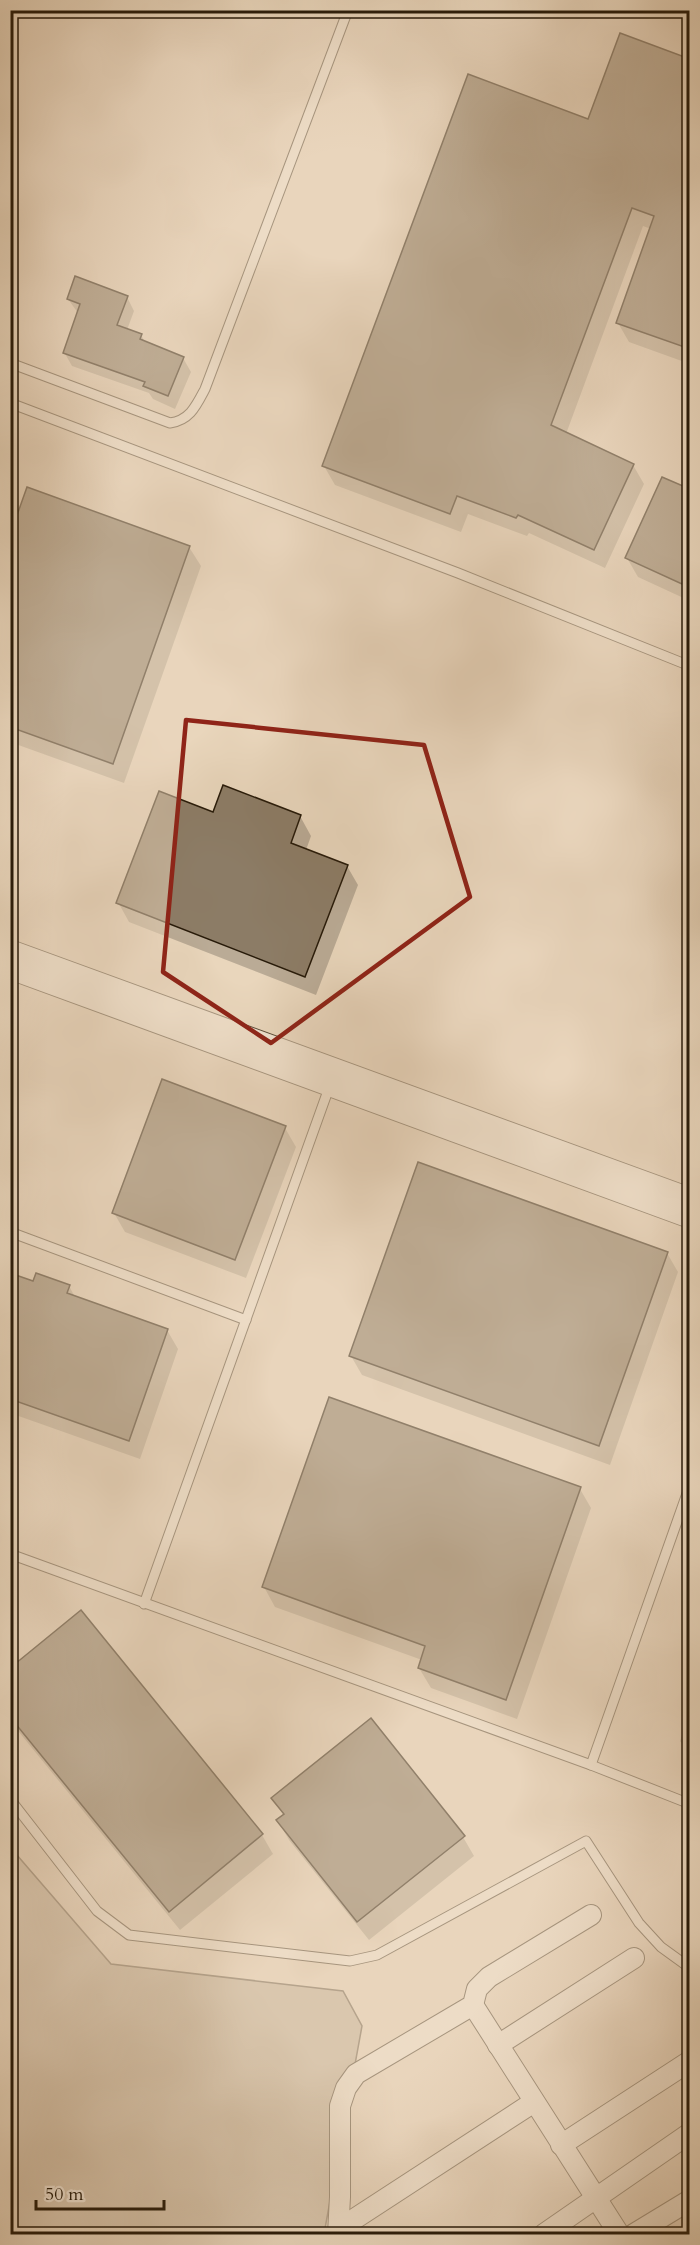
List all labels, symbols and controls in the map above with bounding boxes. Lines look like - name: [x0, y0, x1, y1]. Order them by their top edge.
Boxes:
- scale bar: [36, 2173, 164, 2211]
- text: 50 m: [45, 2182, 84, 2207]

